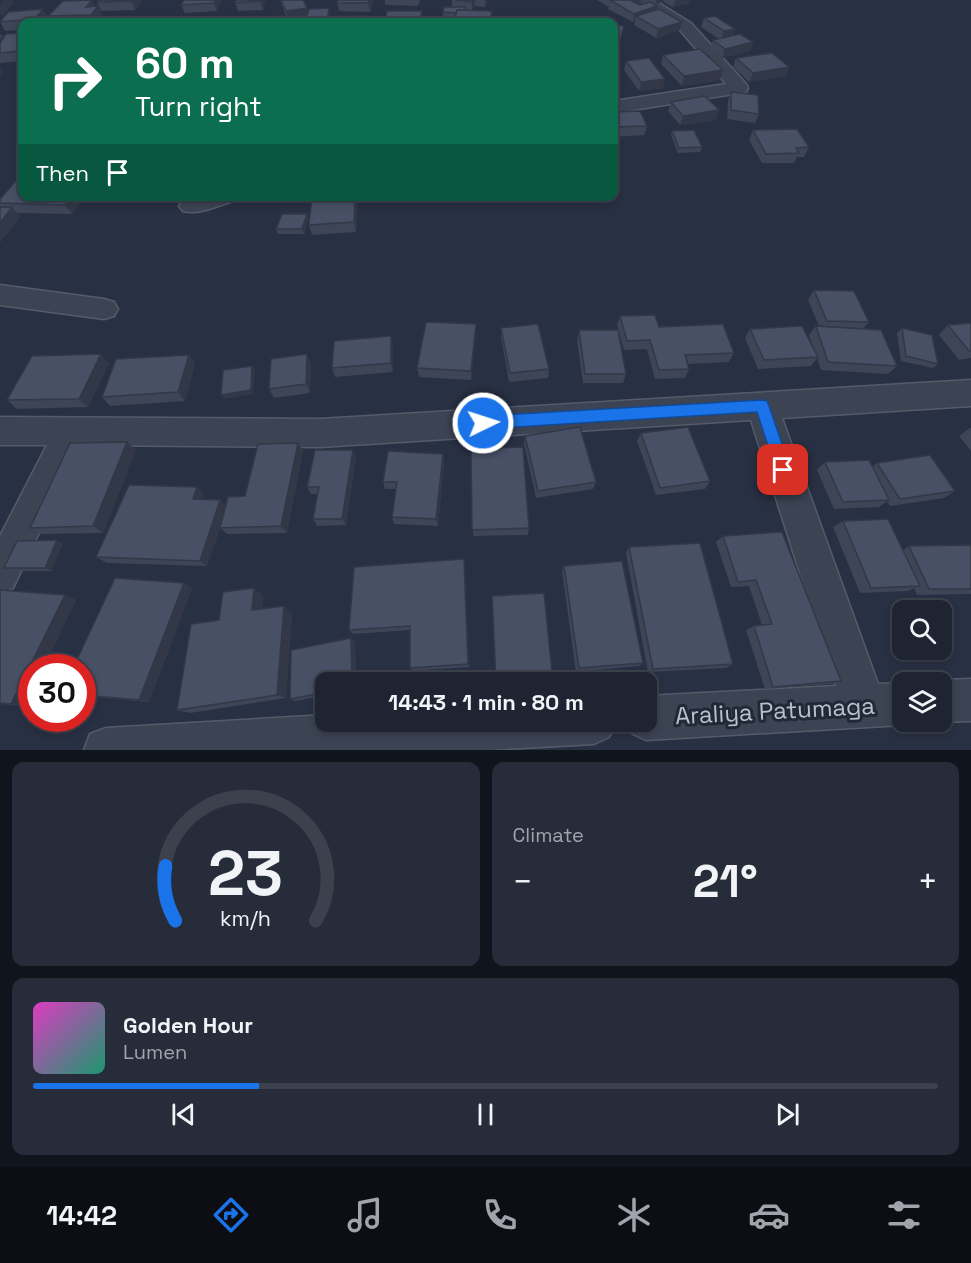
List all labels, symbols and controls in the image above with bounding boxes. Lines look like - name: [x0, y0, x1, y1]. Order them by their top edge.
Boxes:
- text: 60 m: [135, 37, 235, 90]
- icon: right: [36, 42, 114, 120]
- text: Turn right: [135, 89, 262, 124]
- icon: arrive: [101, 156, 134, 189]
- text: Then: [36, 159, 89, 187]
- position arrow: [451, 391, 515, 455]
- pin: [757, 444, 808, 495]
- icon: arrive: [766, 453, 799, 486]
- map controls: [892, 600, 952, 732]
- button: search: [892, 600, 952, 660]
- speed limit sign: 30: [18, 654, 96, 732]
- button: layers: [892, 672, 952, 732]
- text: 14:43 · 1 min · 80 m: [388, 688, 584, 716]
- street label: Araliya Patumaga: [674, 690, 876, 731]
- text: Climate: [513, 822, 584, 848]
- text: 23: [208, 834, 283, 913]
- text: 21°: [693, 853, 758, 910]
- text: −: [513, 861, 533, 903]
- text: +: [918, 861, 938, 903]
- text: km/h: [220, 905, 271, 932]
- text: Golden Hour: [123, 1011, 253, 1039]
- text: Lumen: [123, 1039, 187, 1065]
- icon: previous: [167, 1098, 200, 1131]
- icon: pause: [469, 1098, 502, 1131]
- icon: next: [771, 1098, 804, 1131]
- icon: directions: [210, 1194, 252, 1236]
- icon: music: [344, 1194, 386, 1236]
- icon: phone: [479, 1194, 521, 1236]
- icon: climate: [613, 1194, 655, 1236]
- icon: car: [748, 1194, 790, 1236]
- icon: filters: [883, 1194, 925, 1236]
- text: 14:42: [46, 1198, 117, 1233]

